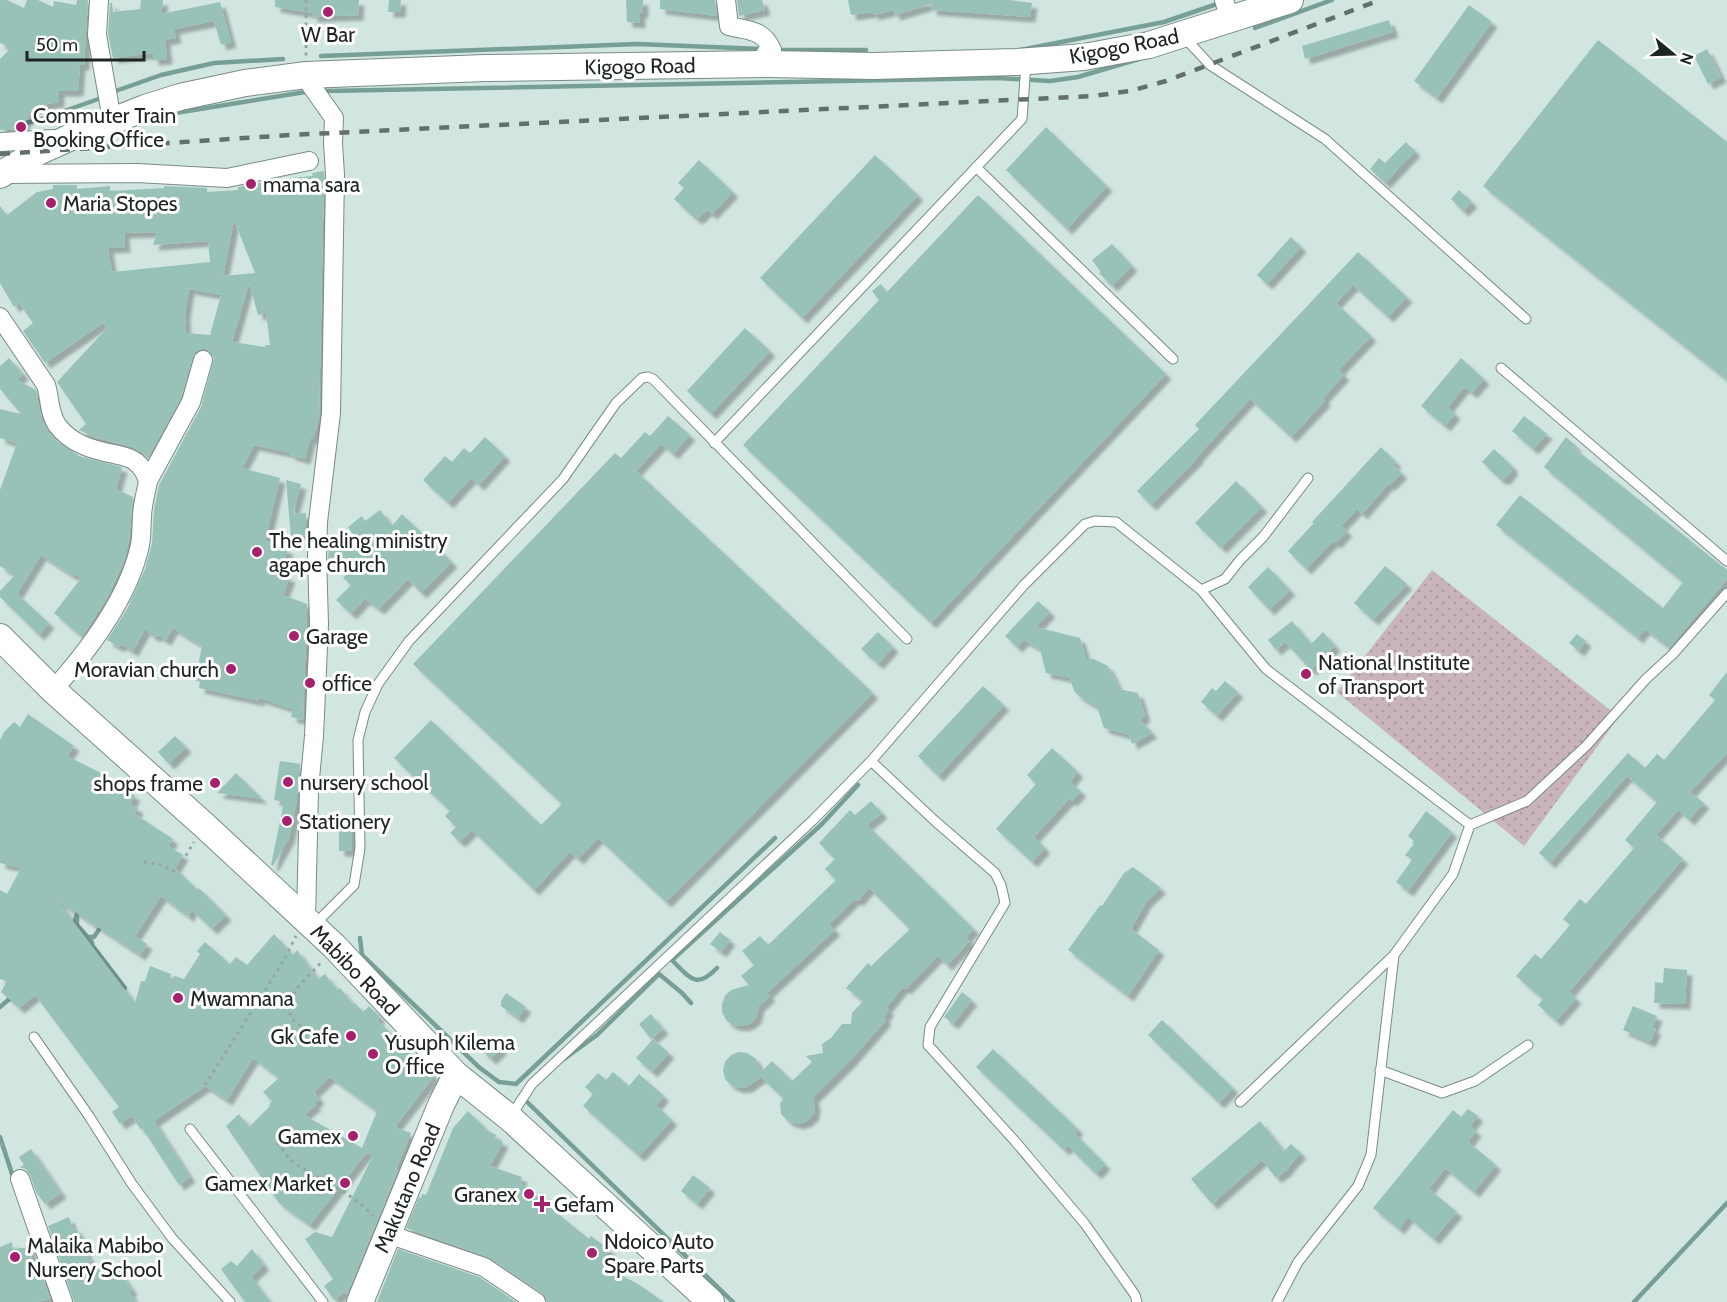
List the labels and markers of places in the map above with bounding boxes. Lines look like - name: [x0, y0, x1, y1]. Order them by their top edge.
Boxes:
- marker: W Bar: [321, 5, 335, 19]
- place label: W Bar: [301, 22, 355, 47]
- place label: Commuter Train Booking Office: [33, 103, 176, 152]
- marker: Commuter Train Booking Office: [14, 120, 28, 134]
- place label: mama sara: [263, 172, 360, 197]
- marker: mama sara: [244, 177, 258, 191]
- place label: Maria Stopes: [63, 191, 178, 216]
- marker: Maria Stopes: [44, 196, 58, 210]
- place label: The healing ministry agape church: [269, 528, 448, 577]
- marker: The healing ministry agape church: [250, 545, 264, 559]
- place label: Garage: [306, 624, 368, 649]
- marker: Garage: [287, 629, 301, 643]
- place label: National Institute of Transport: [1318, 650, 1470, 699]
- place label: Moravian church: [74, 657, 219, 682]
- marker: Moravian church: [224, 662, 238, 676]
- marker: National Institute of Transport: [1299, 667, 1313, 681]
- place label: office: [322, 671, 372, 696]
- marker: office: [303, 676, 317, 690]
- place label: nursery school: [300, 770, 429, 795]
- place label: shops frame: [94, 771, 203, 796]
- marker: nursery school: [281, 775, 295, 789]
- marker: shops frame: [208, 776, 222, 790]
- place label: Stationery: [299, 809, 391, 834]
- marker: Stationery: [280, 814, 294, 828]
- place label: Mwamnana: [190, 986, 294, 1011]
- marker: Mwamnana: [171, 991, 185, 1005]
- place label: Gk Cafe: [270, 1024, 339, 1049]
- marker: Gk Cafe: [344, 1029, 358, 1043]
- place label: Yusuph Kilema O ffice: [384, 1030, 515, 1079]
- marker: Yusuph Kilema O ffice: [366, 1047, 380, 1061]
- place label: Gamex: [278, 1124, 341, 1149]
- marker: Gamex: [346, 1129, 360, 1143]
- place label: Gamex Market: [205, 1171, 333, 1196]
- marker: Gamex Market: [338, 1176, 352, 1190]
- place label: Granex: [454, 1182, 517, 1207]
- marker: Granex: [522, 1187, 536, 1201]
- place label: Gefam: [554, 1192, 614, 1217]
- marker: Gefam: [535, 1197, 549, 1211]
- place label: Ndoico Auto Spare Parts: [604, 1229, 714, 1278]
- place label: Malaika Mabibo Nursery School: [27, 1233, 164, 1282]
- marker: Ndoico Auto Spare Parts: [585, 1246, 599, 1260]
- marker: Malaika Mabibo Nursery School: [8, 1250, 22, 1264]

